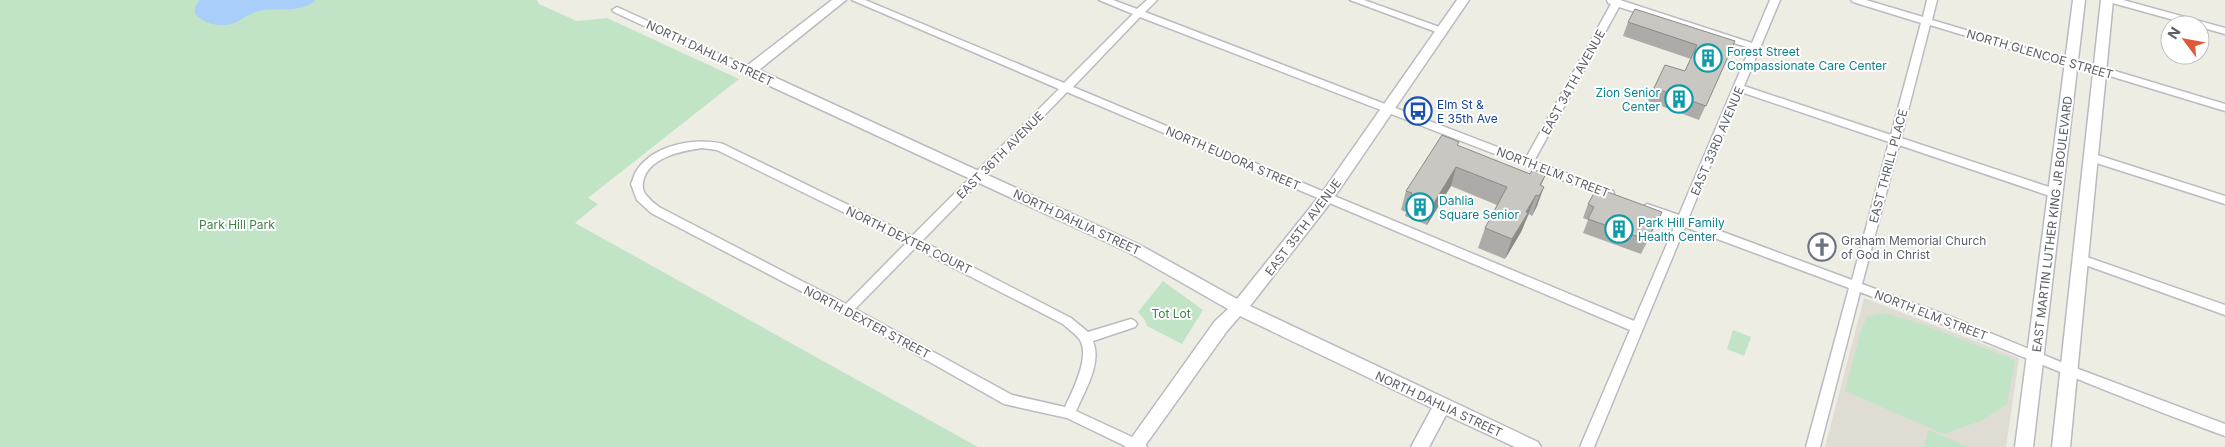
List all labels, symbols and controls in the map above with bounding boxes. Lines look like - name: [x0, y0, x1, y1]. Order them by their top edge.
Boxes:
- north arrow: [2160, 15, 2210, 65]
- street label: NORTH DAHLIA STREET: [644, 17, 776, 89]
- text: N: [2164, 24, 2184, 42]
- street label: NORTH GLENCOE STREET: [1965, 26, 2115, 82]
- street label: EAST 34TH AVENUE: [1538, 27, 1608, 137]
- building icon: Forest Street Compassionate Care Center: [1693, 43, 1723, 73]
- place label: Forest Street Compassionate Care Center: [1727, 44, 1887, 73]
- building icon: Zion Senior Center: [1664, 84, 1694, 114]
- street label: EAST 33RD AVENUE: [1687, 84, 1747, 198]
- place label: Zion Senior Center: [1595, 85, 1660, 114]
- street label: EAST MARTIN LUTHER KING JR BOULEVARD: [2029, 95, 2075, 353]
- bus stop icon: Elm St & E 35th Ave: [1403, 96, 1433, 126]
- place label: Elm St & E 35th Ave: [1437, 97, 1498, 126]
- street label: EAST THRILL PLACE: [1866, 107, 1910, 225]
- street label: EAST 36TH AVENUE: [953, 108, 1047, 202]
- street label: NORTH EUDORA STREET: [1163, 123, 1303, 193]
- street label: NORTH ELM STREET: [1495, 144, 1612, 201]
- street label: EAST 35TH AVENUE: [1262, 176, 1344, 278]
- street label: NORTH DAHLIA STREET: [1011, 186, 1143, 258]
- building icon: Dahlia Square Senior: [1405, 192, 1435, 222]
- place label: Dahlia Square Senior: [1439, 193, 1519, 222]
- street label: NORTH DEXTER COURT: [844, 203, 975, 277]
- building icon: Park Hill Family Health Center: [1604, 214, 1634, 244]
- place label: Park Hill Family Health Center: [1638, 215, 1725, 244]
- park label: Park Hill Park: [199, 217, 275, 232]
- church icon: Graham Memorial Church of God in Christ: [1807, 232, 1837, 262]
- place label: Graham Memorial Church of God in Christ: [1841, 233, 1986, 262]
- street label: NORTH DEXTER STREET: [801, 282, 933, 362]
- street label: NORTH ELM STREET: [1873, 287, 1990, 344]
- park label: Tot Lot: [1151, 306, 1191, 321]
- street label: NORTH DAHLIA STREET: [1373, 368, 1505, 440]

